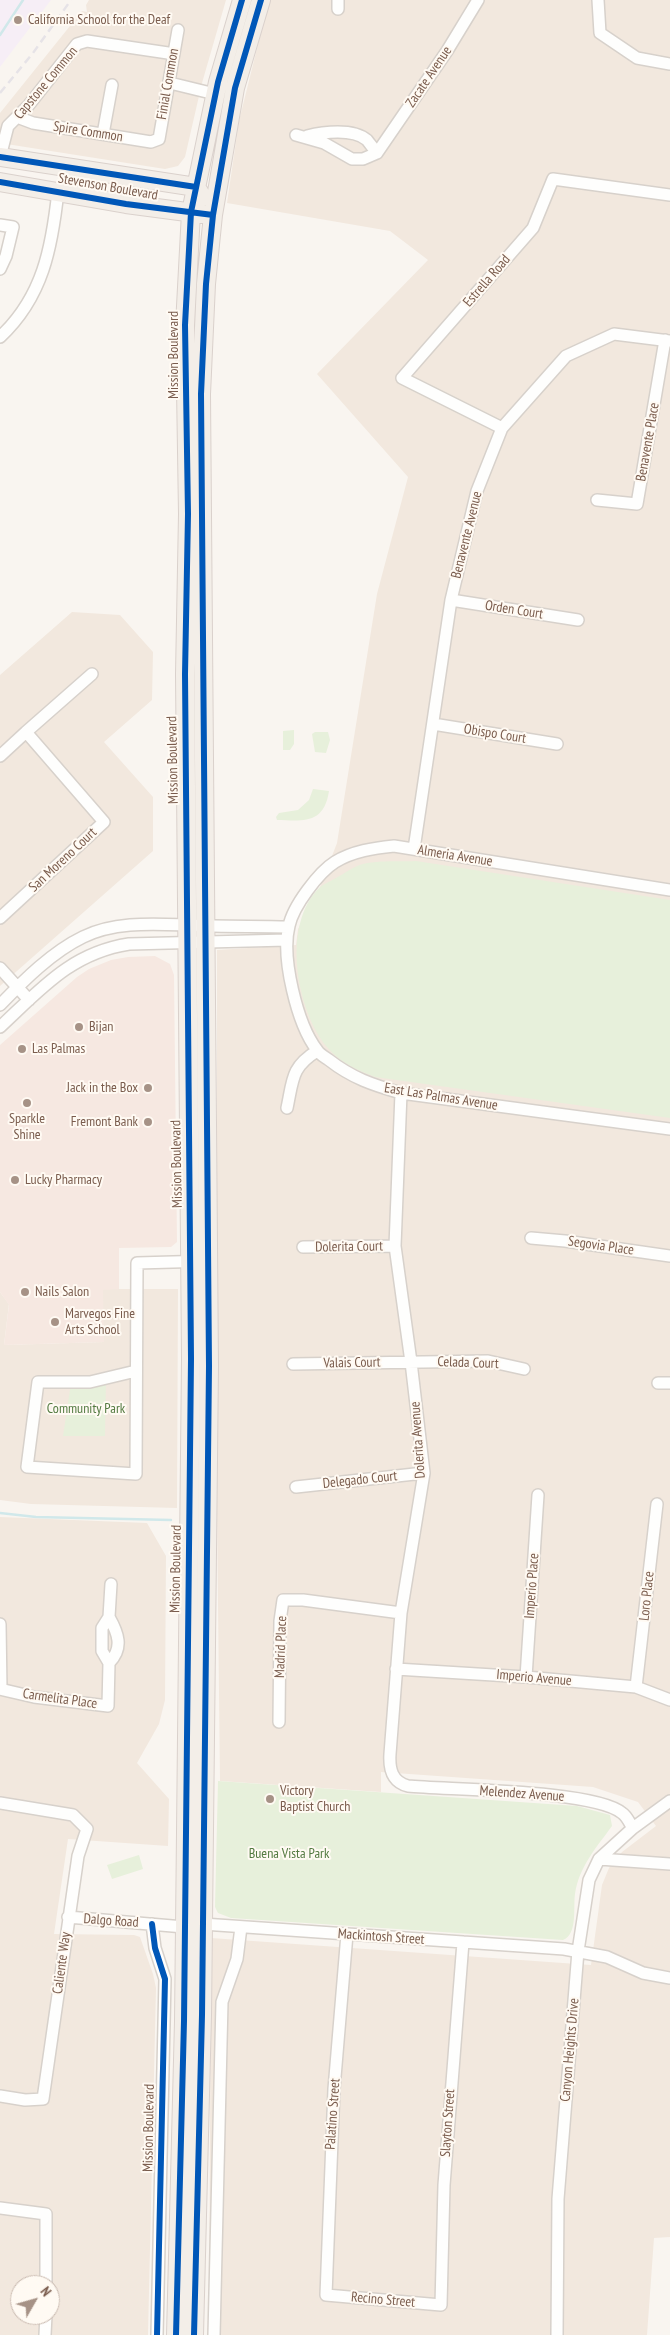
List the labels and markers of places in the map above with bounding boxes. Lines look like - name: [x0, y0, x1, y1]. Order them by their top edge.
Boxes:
- place label: California School for the Deaf: [28, 12, 170, 28]
- marker: California School for the Deaf: [12, 14, 24, 26]
- place label: Bijan: [89, 1019, 113, 1035]
- marker: Bijan: [73, 1021, 85, 1033]
- place label: Las Palmas: [32, 1041, 85, 1057]
- marker: Las Palmas: [16, 1043, 28, 1055]
- place label: Jack in the Box: [67, 1080, 138, 1096]
- marker: Jack in the Box: [142, 1082, 154, 1094]
- marker: Sparkle Shine: [21, 1097, 33, 1109]
- place label: Sparkle Shine: [9, 1111, 45, 1144]
- place label: Fremont Bank: [71, 1114, 138, 1130]
- marker: Fremont Bank: [142, 1116, 154, 1128]
- place label: Lucky Pharmacy: [25, 1172, 102, 1188]
- marker: Lucky Pharmacy: [9, 1174, 21, 1186]
- place label: Nails Salon: [35, 1284, 89, 1300]
- marker: Nails Salon: [19, 1286, 31, 1298]
- place label: Marvegos Fine Arts School: [65, 1306, 135, 1338]
- marker: Marvegos Fine Arts School: [49, 1316, 61, 1328]
- place label: Victory Baptist Church: [280, 1783, 350, 1815]
- marker: Victory Baptist Church: [264, 1793, 276, 1805]

